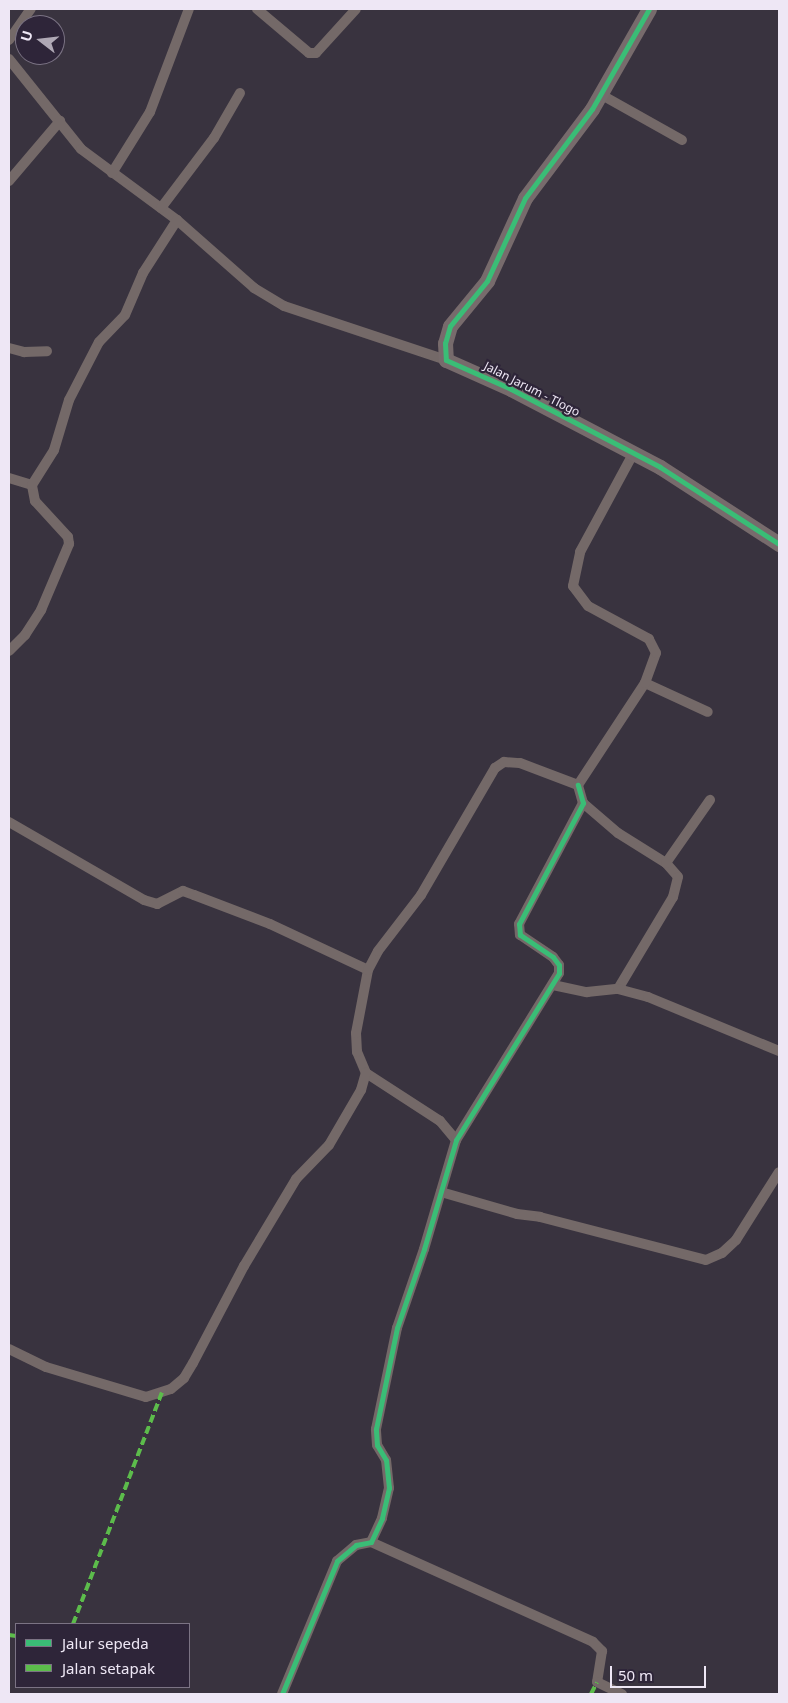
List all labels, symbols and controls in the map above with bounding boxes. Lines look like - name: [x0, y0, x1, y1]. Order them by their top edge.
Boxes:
- north arrow: [15, 15, 65, 65]
- text: U: [15, 28, 37, 44]
- street label: Jalan Jarum - Tlogo: [482, 359, 582, 419]
- legend: [15, 1623, 190, 1688]
- text: Jalur sepeda: [62, 1633, 149, 1653]
- scale bar: [613, 1656, 709, 1688]
- text: Jalan setapak: [62, 1658, 155, 1678]
- text: 50 m: [618, 1665, 653, 1685]

